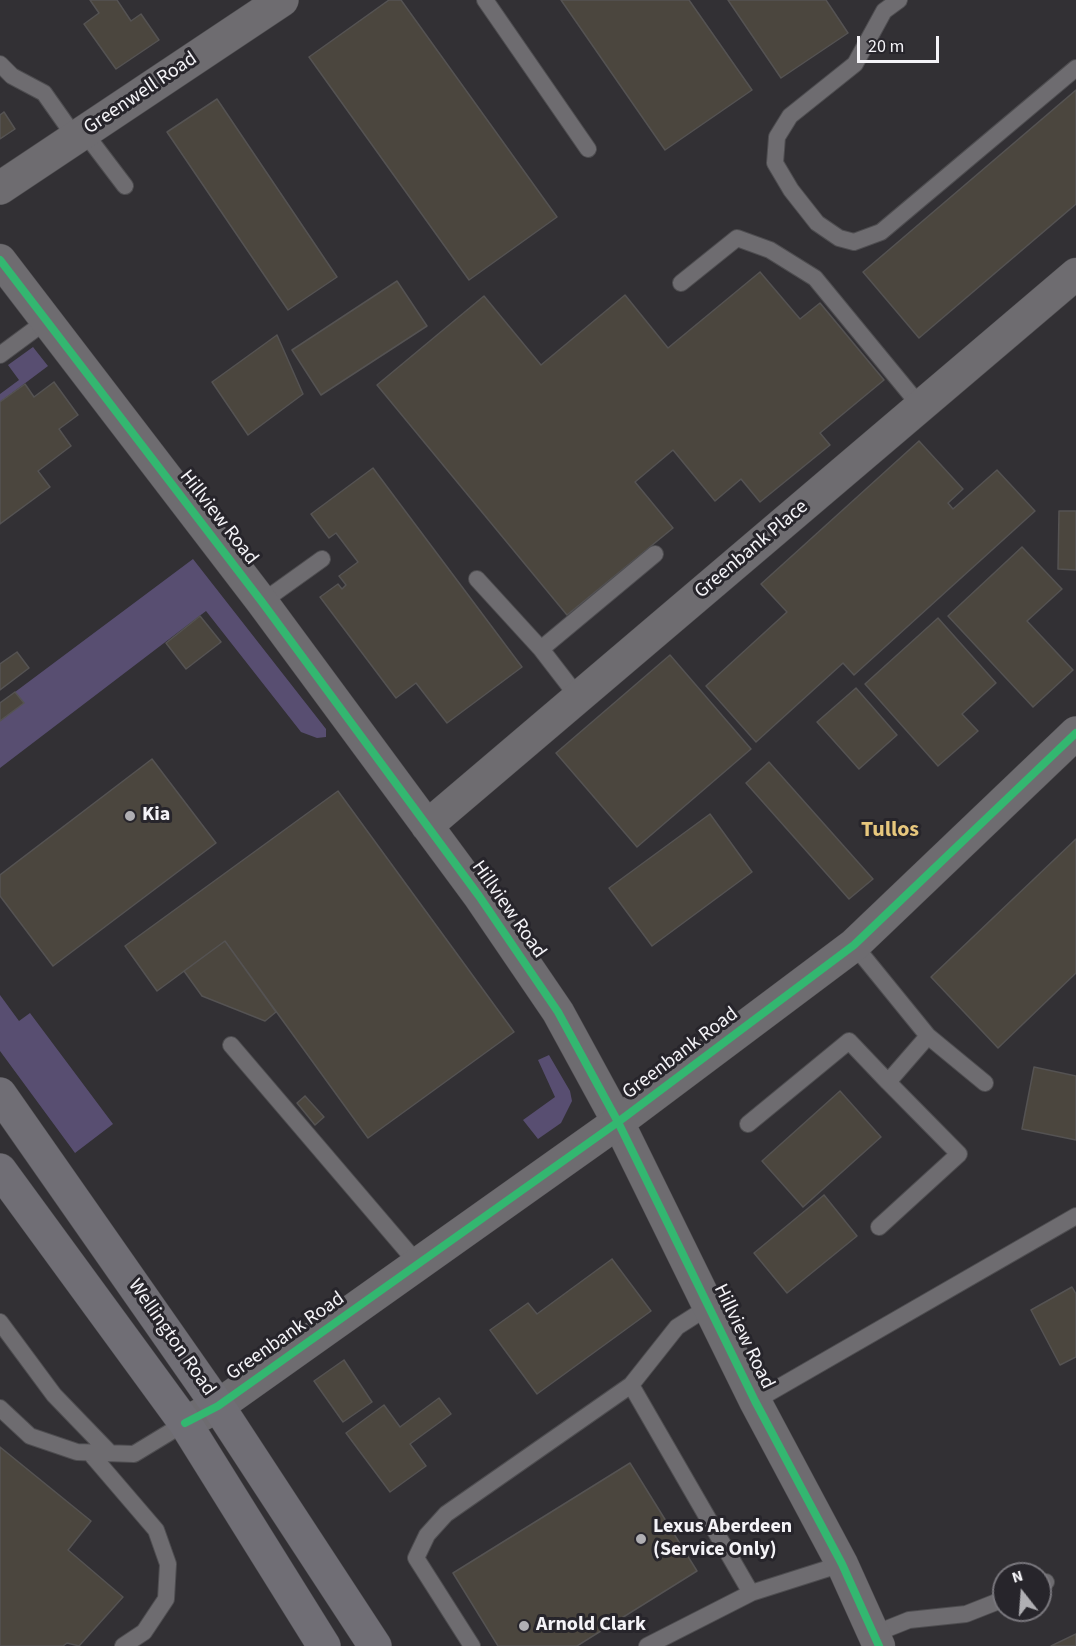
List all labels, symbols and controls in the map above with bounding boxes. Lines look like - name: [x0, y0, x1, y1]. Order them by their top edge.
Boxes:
- scale bar: [860, 24, 942, 62]
- text: 20 m: [868, 34, 904, 59]
- street label: Greenwell Road: [80, 47, 202, 141]
- street label: Hillview Road: [174, 466, 262, 570]
- street label: Greenbank Place: [690, 496, 814, 604]
- place label: Kia: [142, 804, 170, 828]
- marker: Kia: [123, 809, 137, 823]
- district label: Tullos: [861, 818, 919, 844]
- street label: Hillview Road: [466, 857, 550, 963]
- street label: Greenbank Road: [618, 1003, 744, 1105]
- street label: Wellington Road: [122, 1275, 220, 1401]
- street label: Hillview Road: [707, 1281, 779, 1393]
- street label: Greenbank Road: [222, 1287, 350, 1387]
- place label: Lexus Aberdeen (Service Only): [653, 1516, 792, 1563]
- marker: Lexus Aberdeen (Service Only): [634, 1532, 648, 1546]
- north arrow: [992, 1562, 1052, 1622]
- text: N: [1009, 1565, 1026, 1589]
- place label: Arnold Clark: [536, 1614, 646, 1638]
- marker: Arnold Clark: [517, 1619, 531, 1633]

